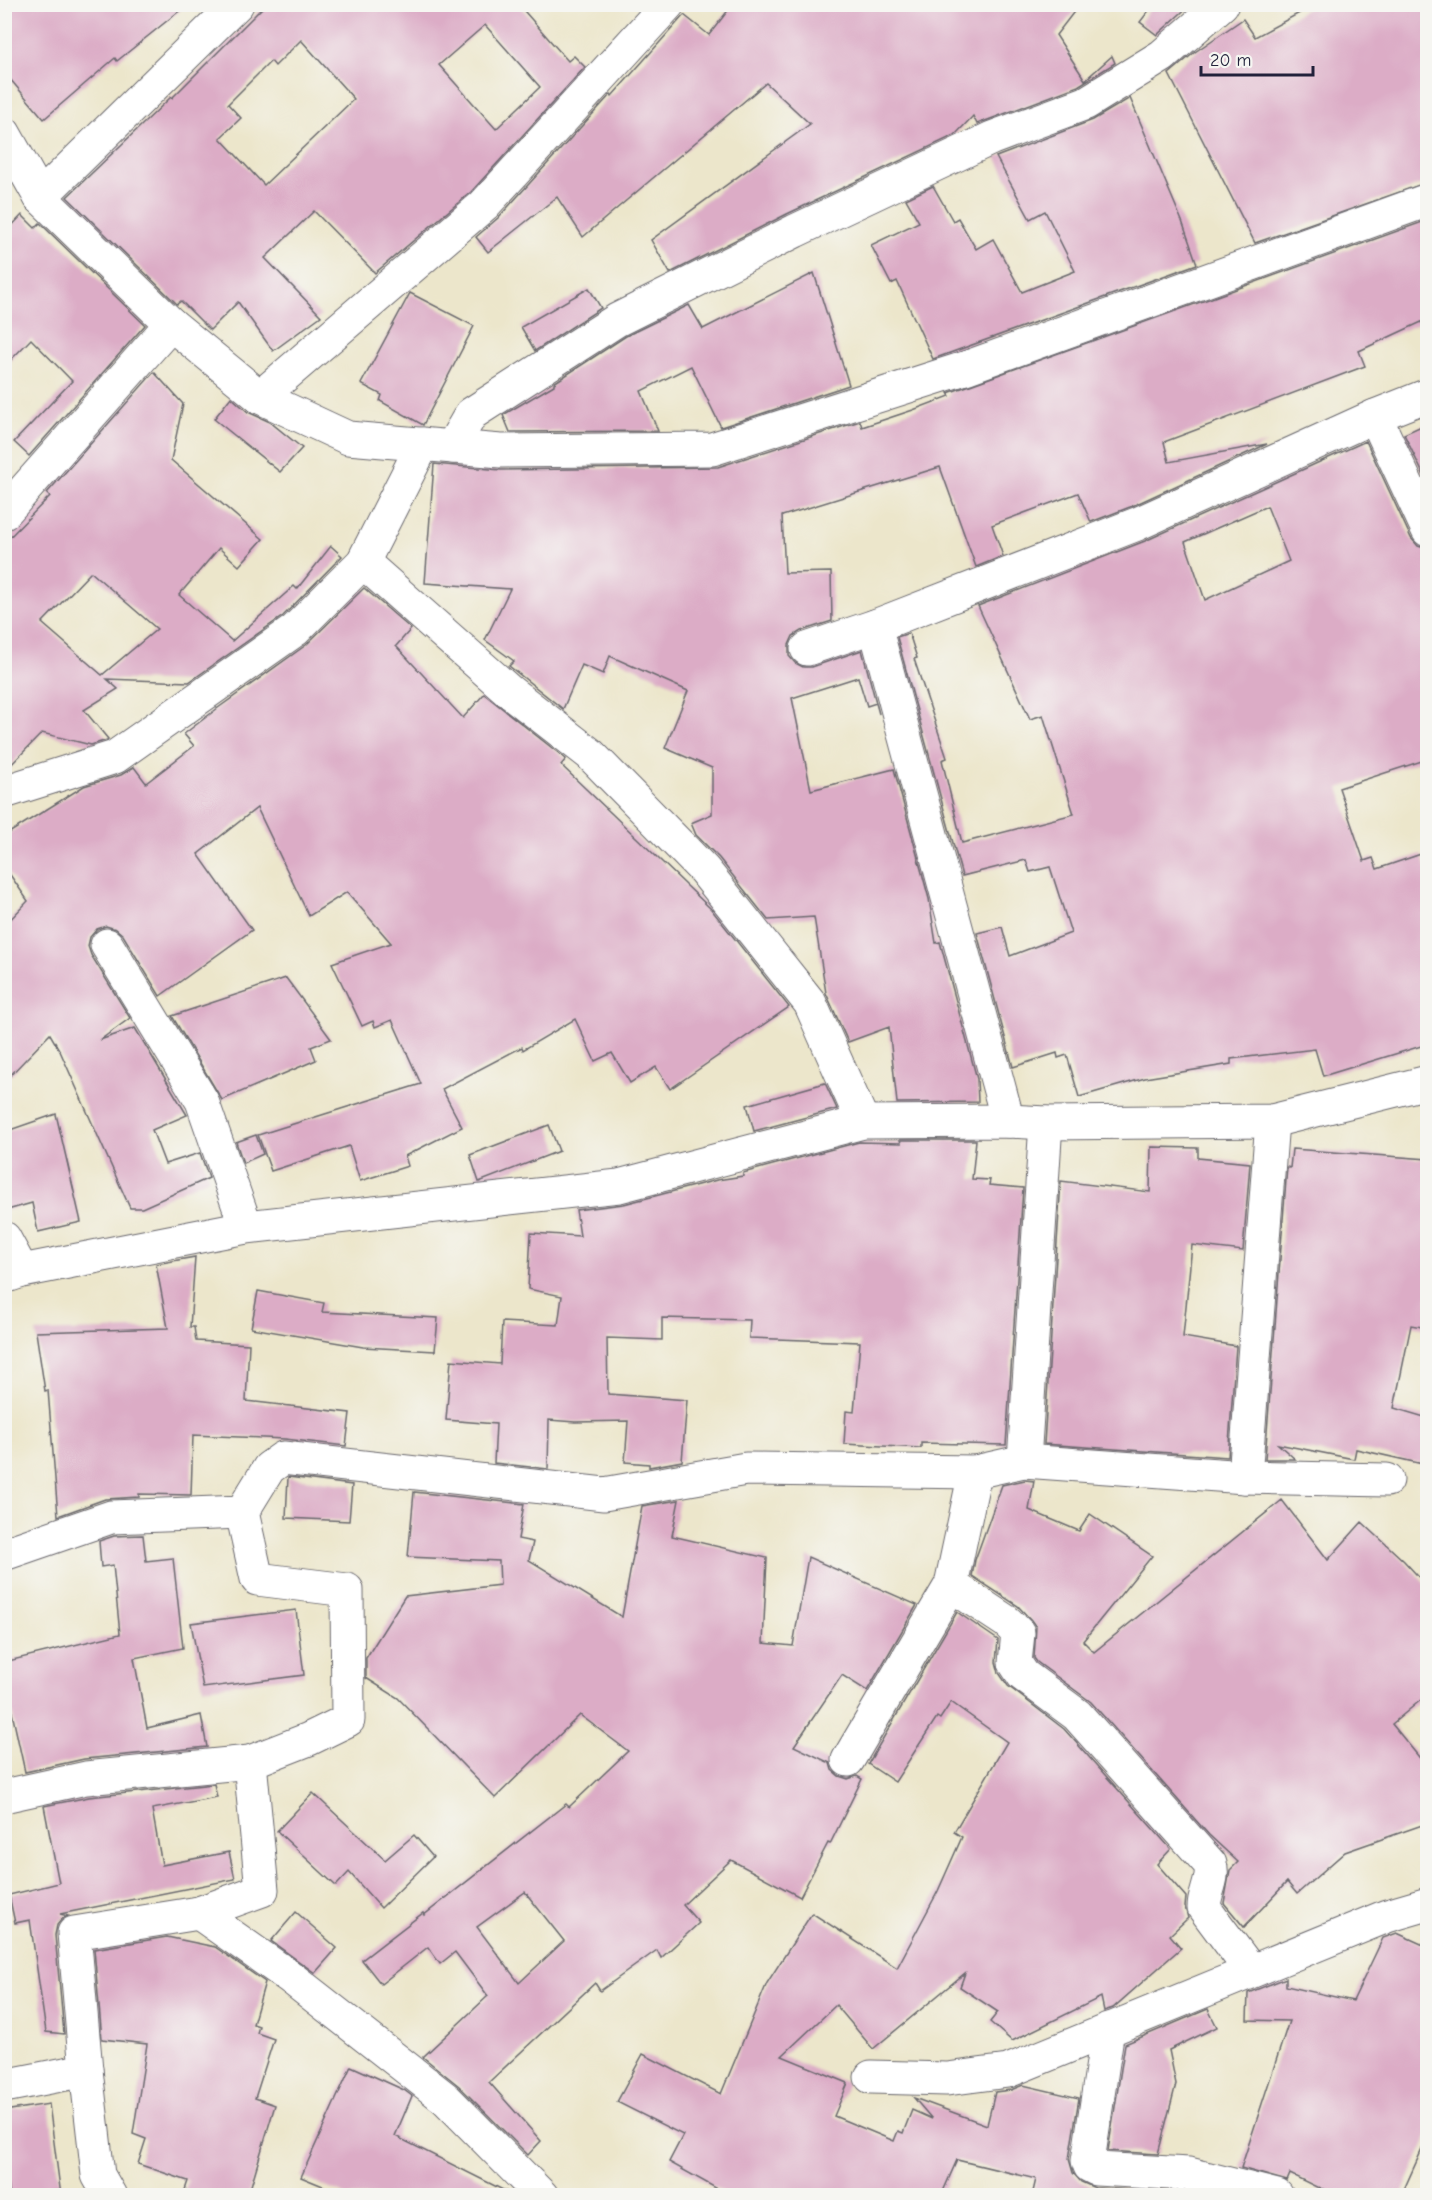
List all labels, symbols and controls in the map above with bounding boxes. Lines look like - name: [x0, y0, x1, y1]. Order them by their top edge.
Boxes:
- scale bar: [1201, 39, 1314, 77]
- text: 20 m: [1210, 50, 1251, 71]

